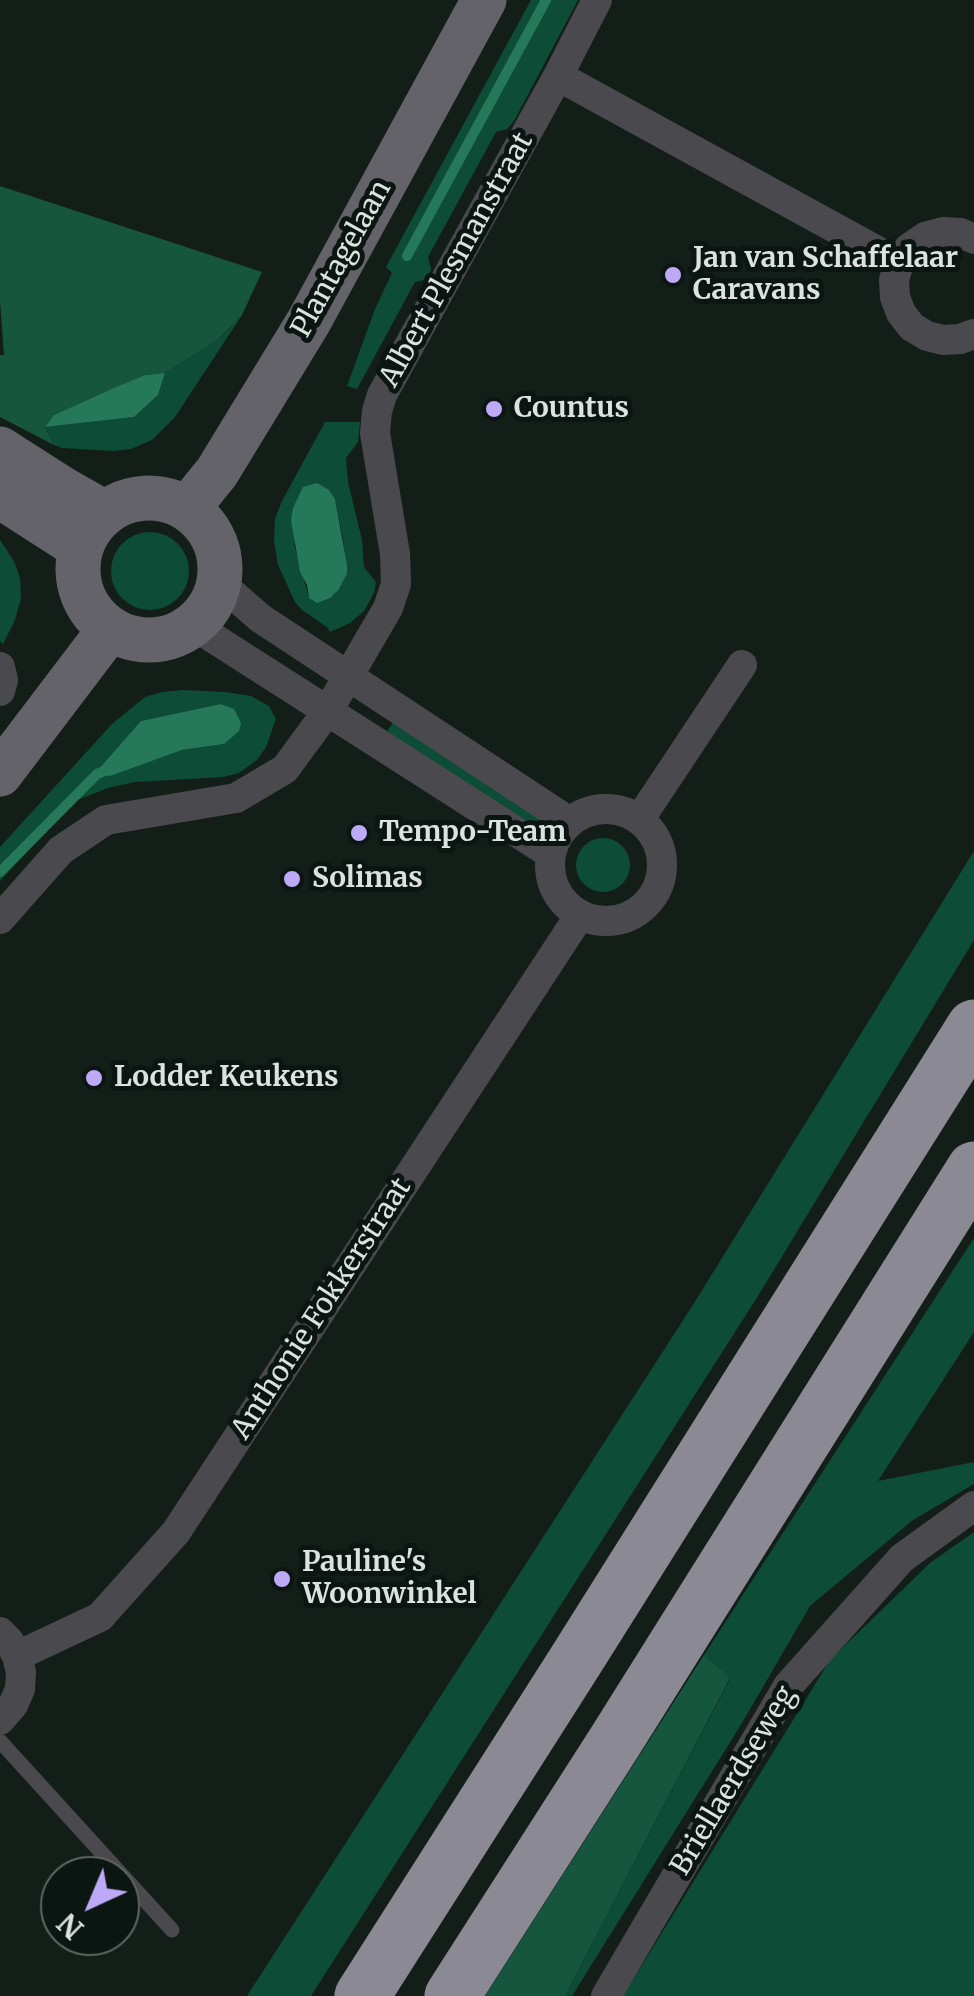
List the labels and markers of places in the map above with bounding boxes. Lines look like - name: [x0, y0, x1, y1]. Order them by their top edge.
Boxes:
- place label: Jan van Schaffelaar Caravans: [693, 242, 958, 308]
- marker: Jan van Schaffelaar Caravans: [662, 264, 684, 286]
- place label: Countus: [514, 392, 629, 426]
- marker: Countus: [483, 398, 505, 420]
- place label: Tempo-Team: [379, 816, 566, 850]
- marker: Tempo-Team: [348, 822, 370, 844]
- place label: Solimas: [312, 862, 423, 896]
- marker: Solimas: [281, 868, 303, 890]
- place label: Lodder Keukens: [114, 1061, 338, 1095]
- marker: Lodder Keukens: [83, 1067, 105, 1089]
- place label: Pauline's Woonwinkel: [302, 1546, 477, 1612]
- marker: Pauline's Woonwinkel: [271, 1568, 293, 1590]

